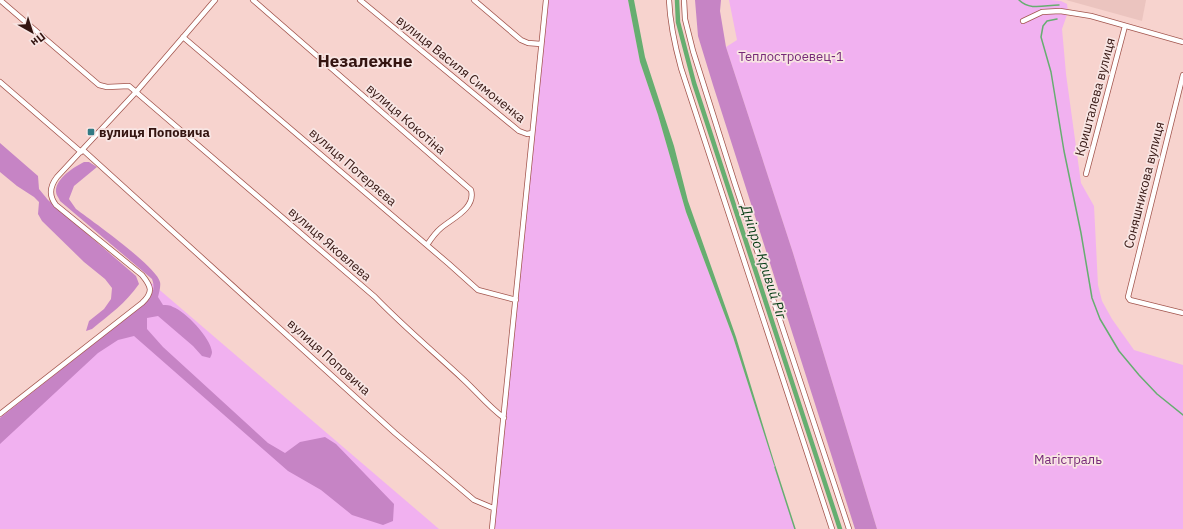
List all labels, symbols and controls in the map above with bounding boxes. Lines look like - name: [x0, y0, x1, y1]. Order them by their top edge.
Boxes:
- north arrow: [12, 12, 52, 52]
- street label: вулиця Василя Симоненка: [393, 12, 529, 127]
- text: Пн: [28, 30, 48, 50]
- street label: Кришталева вулиця: [1071, 36, 1119, 158]
- park label: Теплостроевец-1: [738, 48, 844, 65]
- district label: Незалежне: [317, 50, 413, 72]
- street label: вулиця Кокотіна: [363, 80, 449, 158]
- street label: Соняшникова вулиця: [1120, 120, 1168, 250]
- place label: вулиця Поповича: [99, 124, 210, 141]
- street label: вулиця Потеряєва: [306, 124, 400, 210]
- marker: вулиця Поповича: [86, 127, 96, 137]
- water label: Дніпро-Кривий Ріг: [736, 201, 791, 323]
- street label: вулиця Яковлева: [285, 203, 375, 285]
- street label: вулиця Поповича: [284, 315, 374, 399]
- park label: Магістраль: [1034, 451, 1102, 468]

